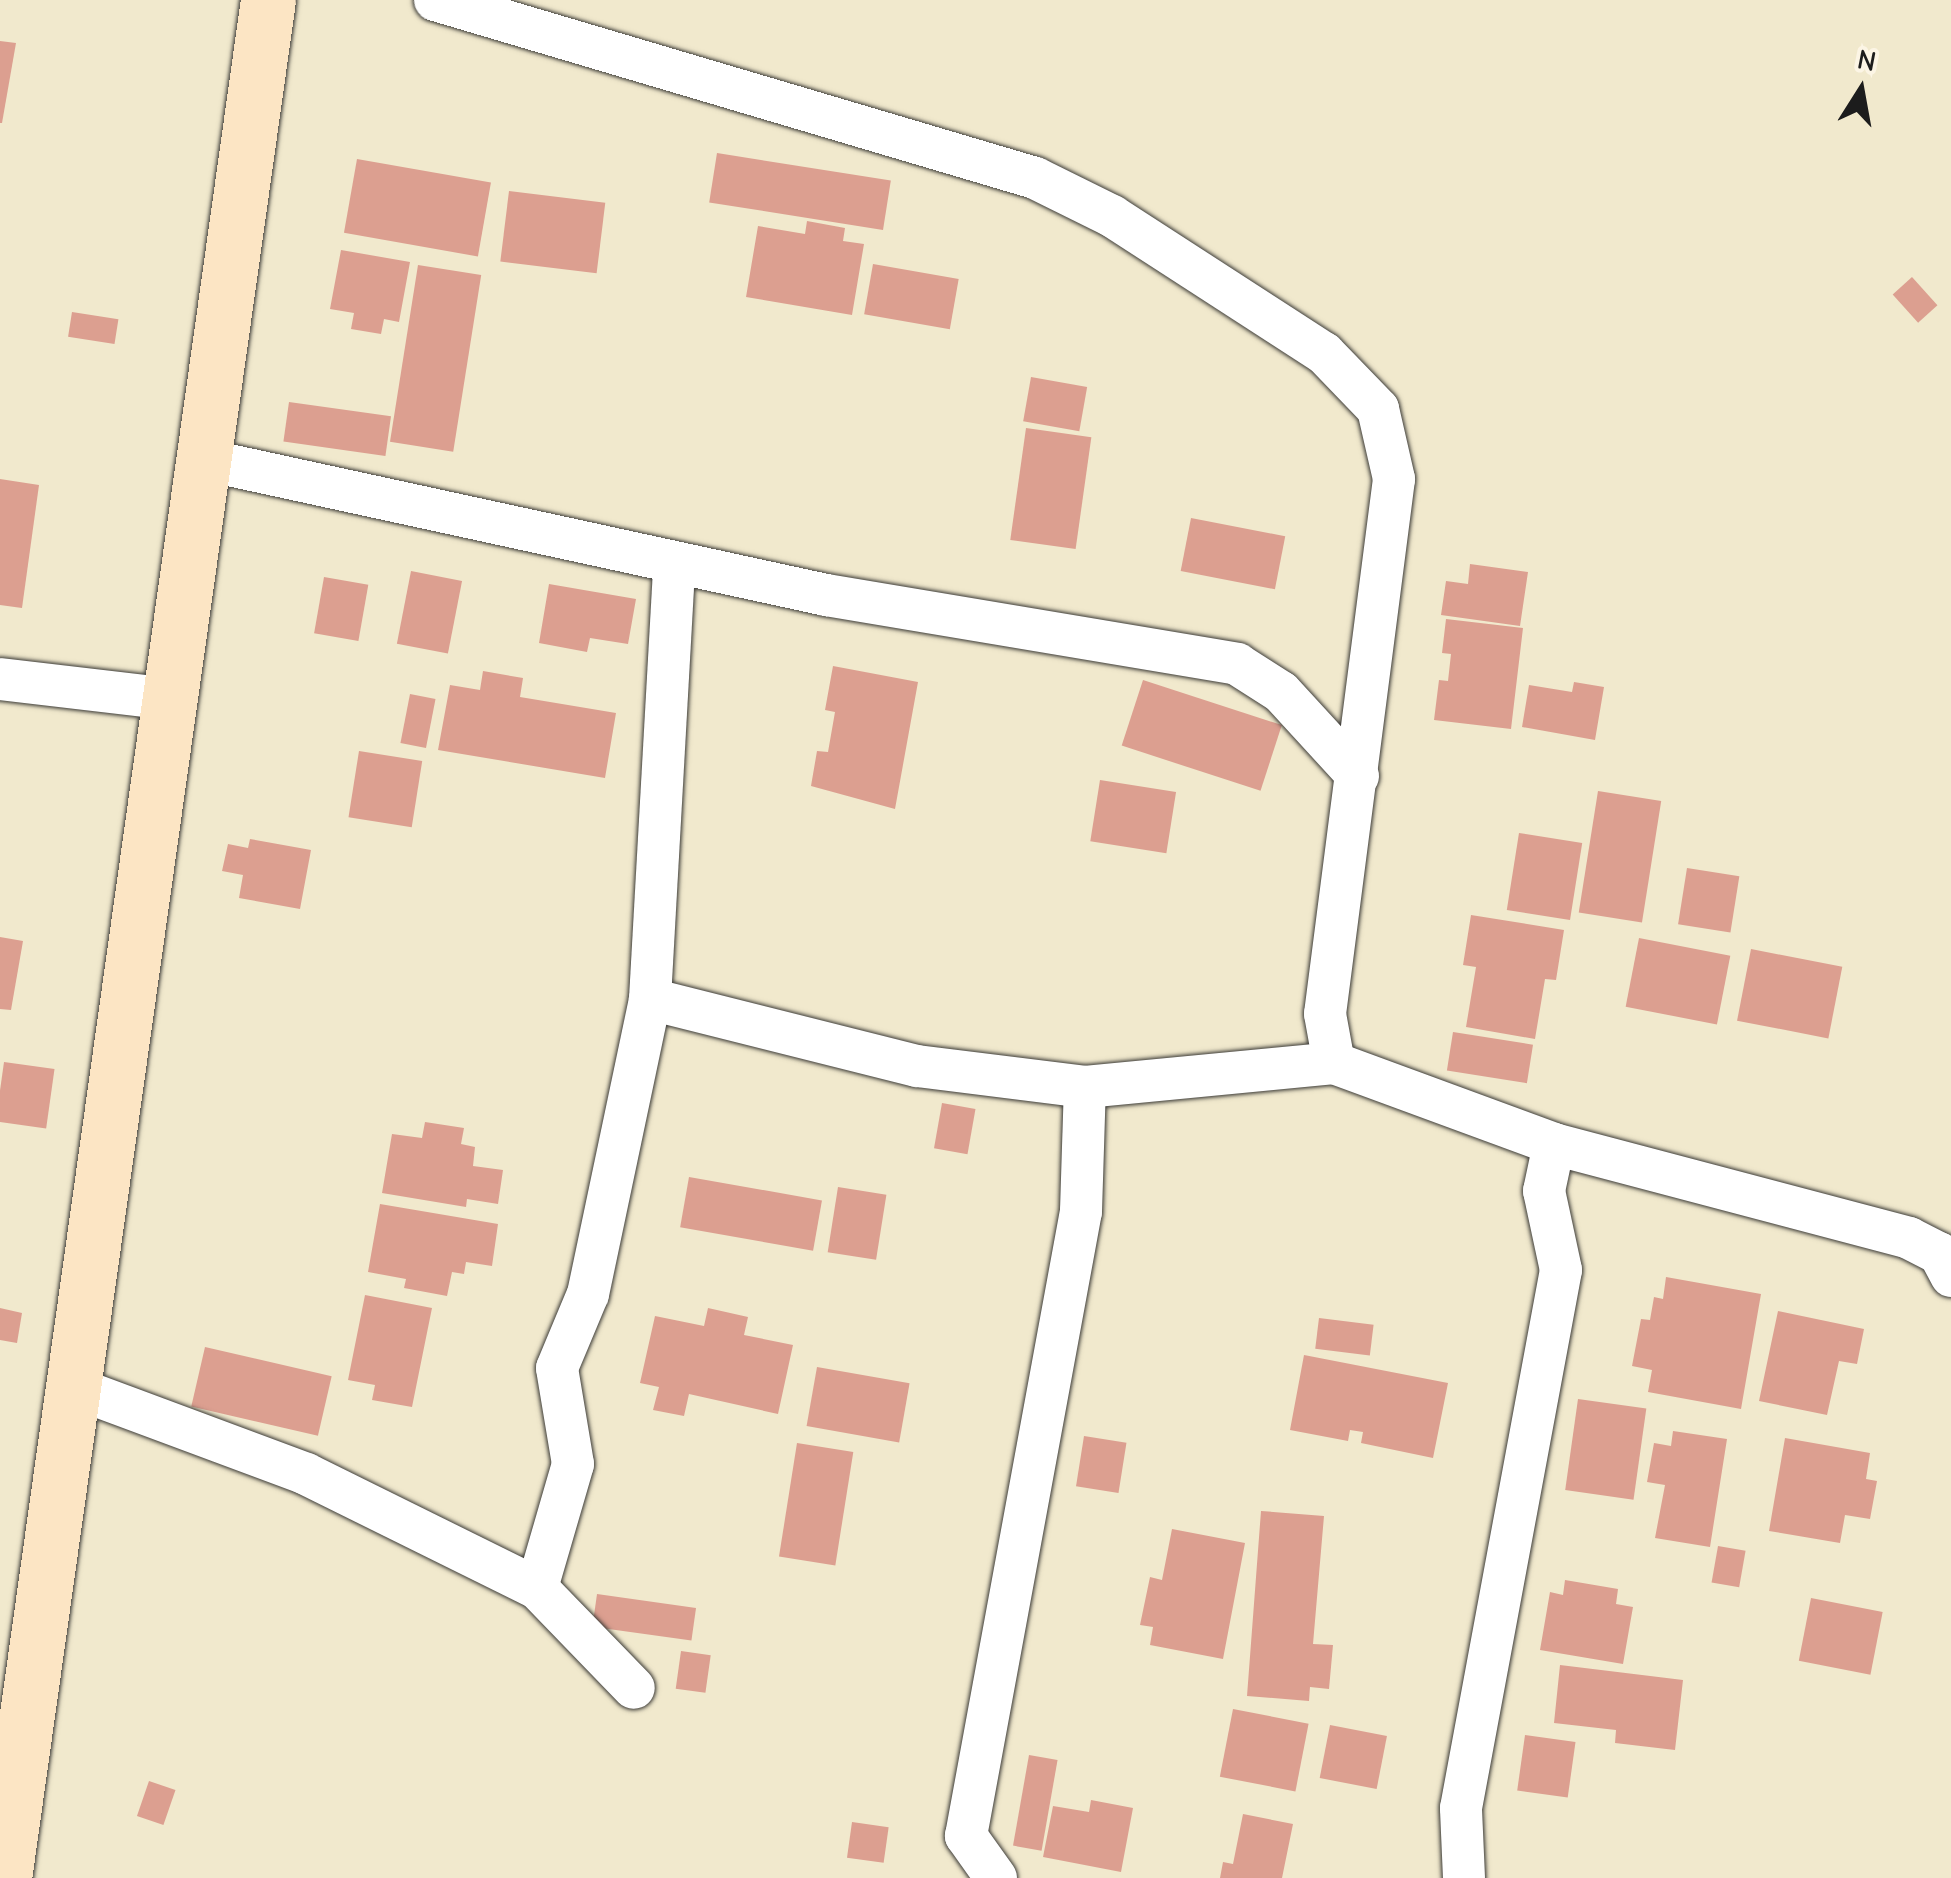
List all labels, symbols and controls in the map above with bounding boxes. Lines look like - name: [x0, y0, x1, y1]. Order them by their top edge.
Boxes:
- north arrow: [1811, 40, 1911, 140]
- text: N: [1855, 43, 1879, 78]

